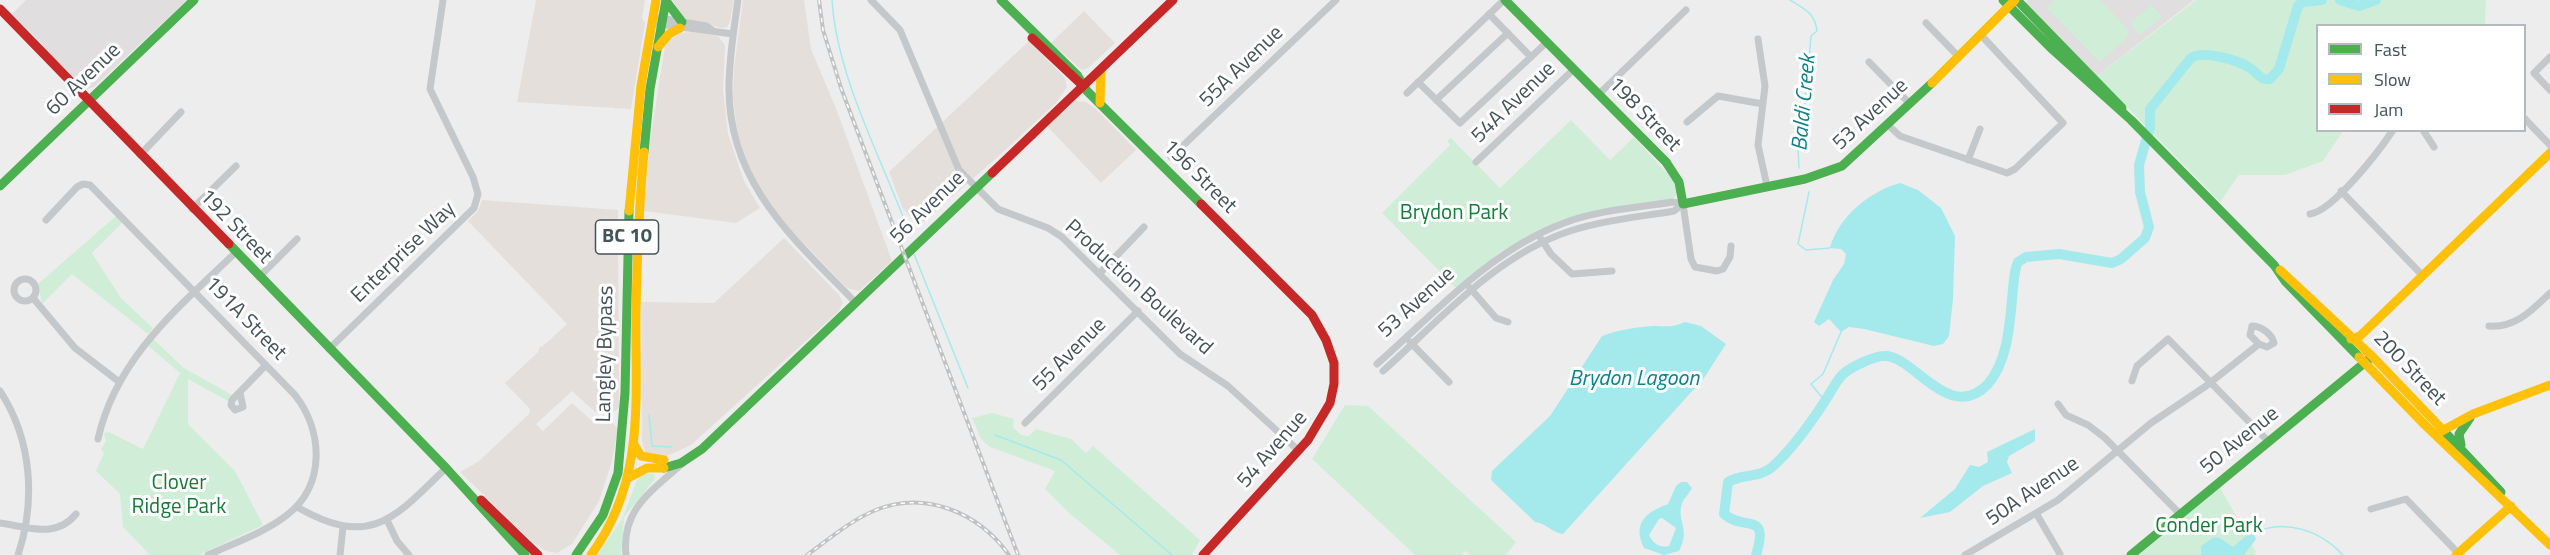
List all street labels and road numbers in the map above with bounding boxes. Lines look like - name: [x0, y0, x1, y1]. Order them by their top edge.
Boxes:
- street label: 55A Avenue: [1195, 21, 1289, 113]
- street label: 60 Avenue: [42, 38, 126, 122]
- street label: 54A Avenue: [1467, 57, 1561, 149]
- street label: 198 Street: [1602, 72, 1686, 158]
- street label: 53 Avenue: [1828, 74, 1914, 156]
- street label: 196 Street: [1157, 135, 1241, 219]
- street label: 56 Avenue: [886, 166, 970, 250]
- street label: 192 Street: [193, 184, 277, 270]
- street label: Enterprise Way: [347, 197, 461, 309]
- street label: Production Boulevard: [1059, 215, 1217, 361]
- road number: BC 10: [596, 220, 658, 254]
- street label: 53 Avenue: [1374, 262, 1460, 344]
- street label: 191A Street: [199, 272, 291, 366]
- street label: Langley Bypass: [592, 285, 620, 423]
- street label: 55 Avenue: [1028, 313, 1112, 397]
- street label: 200 Street: [2367, 326, 2451, 412]
- street label: 50 Avenue: [2196, 402, 2284, 480]
- street label: 54 Avenue: [1233, 406, 1313, 494]
- street label: 50A Avenue: [1982, 452, 2084, 532]

